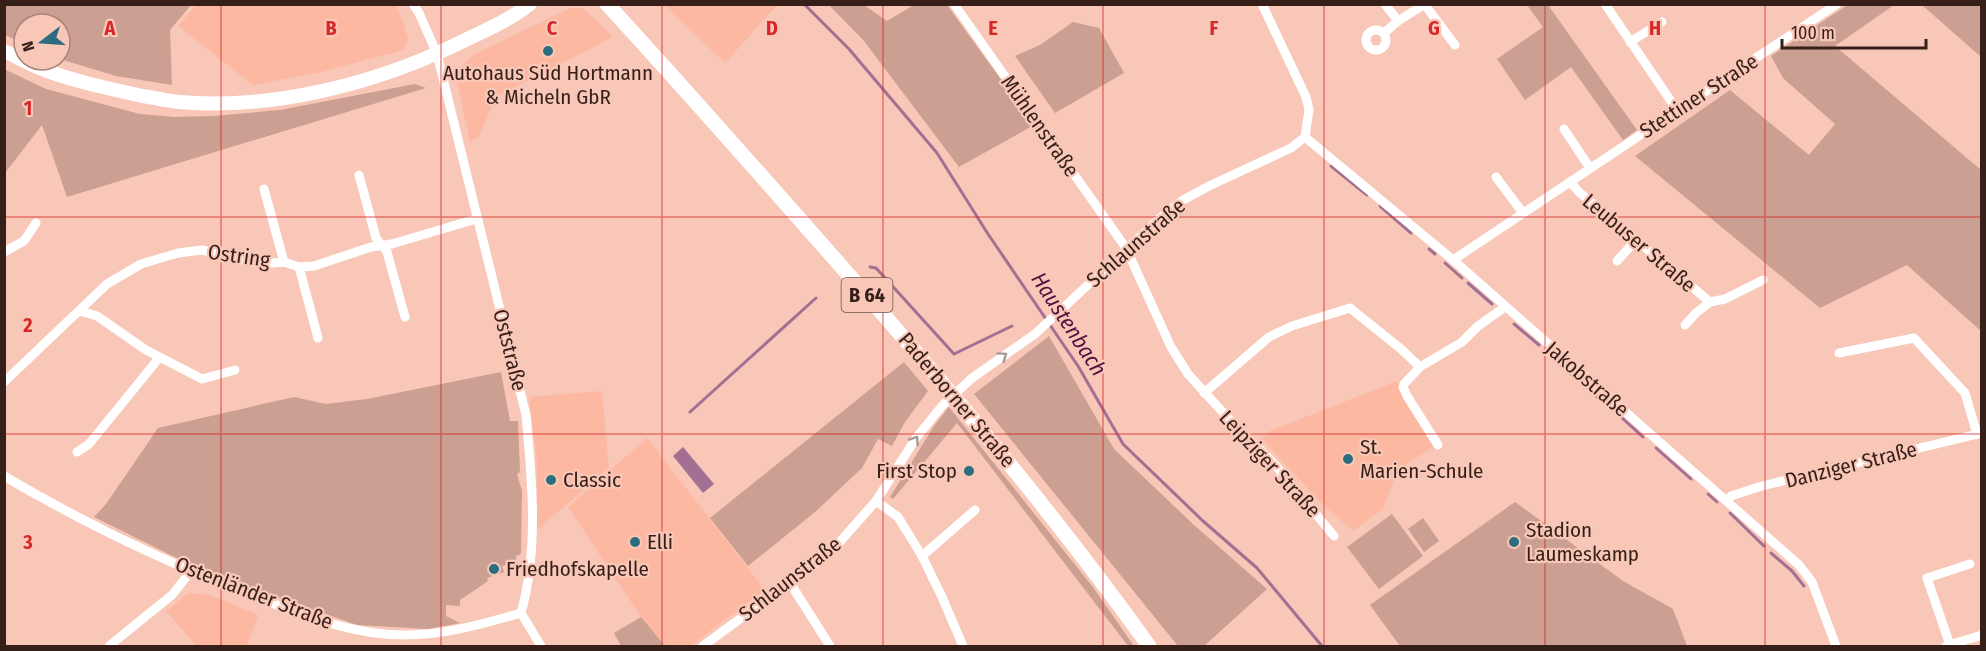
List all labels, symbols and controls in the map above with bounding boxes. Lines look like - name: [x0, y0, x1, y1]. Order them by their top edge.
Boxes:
- north arrow: [12, 12, 72, 72]
- scale bar: [1782, 12, 1926, 50]
- text: A: [104, 16, 117, 40]
- text: B: [325, 16, 337, 40]
- text: C: [547, 16, 558, 40]
- text: D: [766, 16, 778, 40]
- text: E: [988, 16, 998, 40]
- text: F: [1210, 16, 1219, 40]
- text: G: [1428, 16, 1440, 40]
- text: H: [1649, 16, 1661, 40]
- text: 100 m: [1791, 22, 1835, 44]
- text: N: [18, 39, 39, 54]
- marker: Autohaus Süd Hortmann & Micheln GbR: [541, 44, 555, 58]
- street label: Stettiner Straße: [1635, 48, 1763, 144]
- place label: Autohaus Süd Hortmann & Micheln GbR: [443, 60, 653, 110]
- street label: Mühlenstraße: [995, 70, 1085, 182]
- text: 1: [24, 96, 32, 120]
- street label: Leubuser Straße: [1577, 188, 1701, 298]
- street label: Schlaunstraße: [1081, 193, 1191, 293]
- street label: Ostring: [206, 239, 272, 273]
- water label: Haustenbach: [1026, 267, 1112, 381]
- road number: B 64: [842, 278, 892, 312]
- street label: Oststraße: [487, 306, 533, 394]
- text: 2: [22, 313, 33, 337]
- street label: Paderborner Straße: [893, 327, 1021, 473]
- street label: Jakobstraße: [1540, 336, 1634, 422]
- one-way arrow: [997, 352, 1008, 363]
- street label: Leipziger Straße: [1214, 405, 1326, 523]
- place label: St. Marien-Schule: [1360, 434, 1483, 484]
- one-way arrow: [908, 436, 919, 447]
- street label: Danziger Straße: [1782, 436, 1920, 494]
- marker: St. Marien-Schule: [1341, 452, 1355, 466]
- place label: First Stop: [876, 458, 957, 484]
- marker: First Stop: [962, 464, 976, 478]
- place label: Classic: [563, 467, 621, 493]
- marker: Classic: [544, 473, 558, 487]
- place label: Stadion Laumeskamp: [1526, 517, 1639, 567]
- place label: Elli: [647, 529, 673, 555]
- text: 3: [22, 530, 33, 554]
- street label: Schlaunstraße: [734, 531, 846, 627]
- marker: Elli: [628, 535, 642, 549]
- marker: Stadion Laumeskamp: [1507, 535, 1521, 549]
- street label: Ostenländer Straße: [172, 551, 336, 635]
- place label: Friedhofskapelle: [506, 556, 649, 582]
- marker: Friedhofskapelle: [487, 562, 501, 576]

